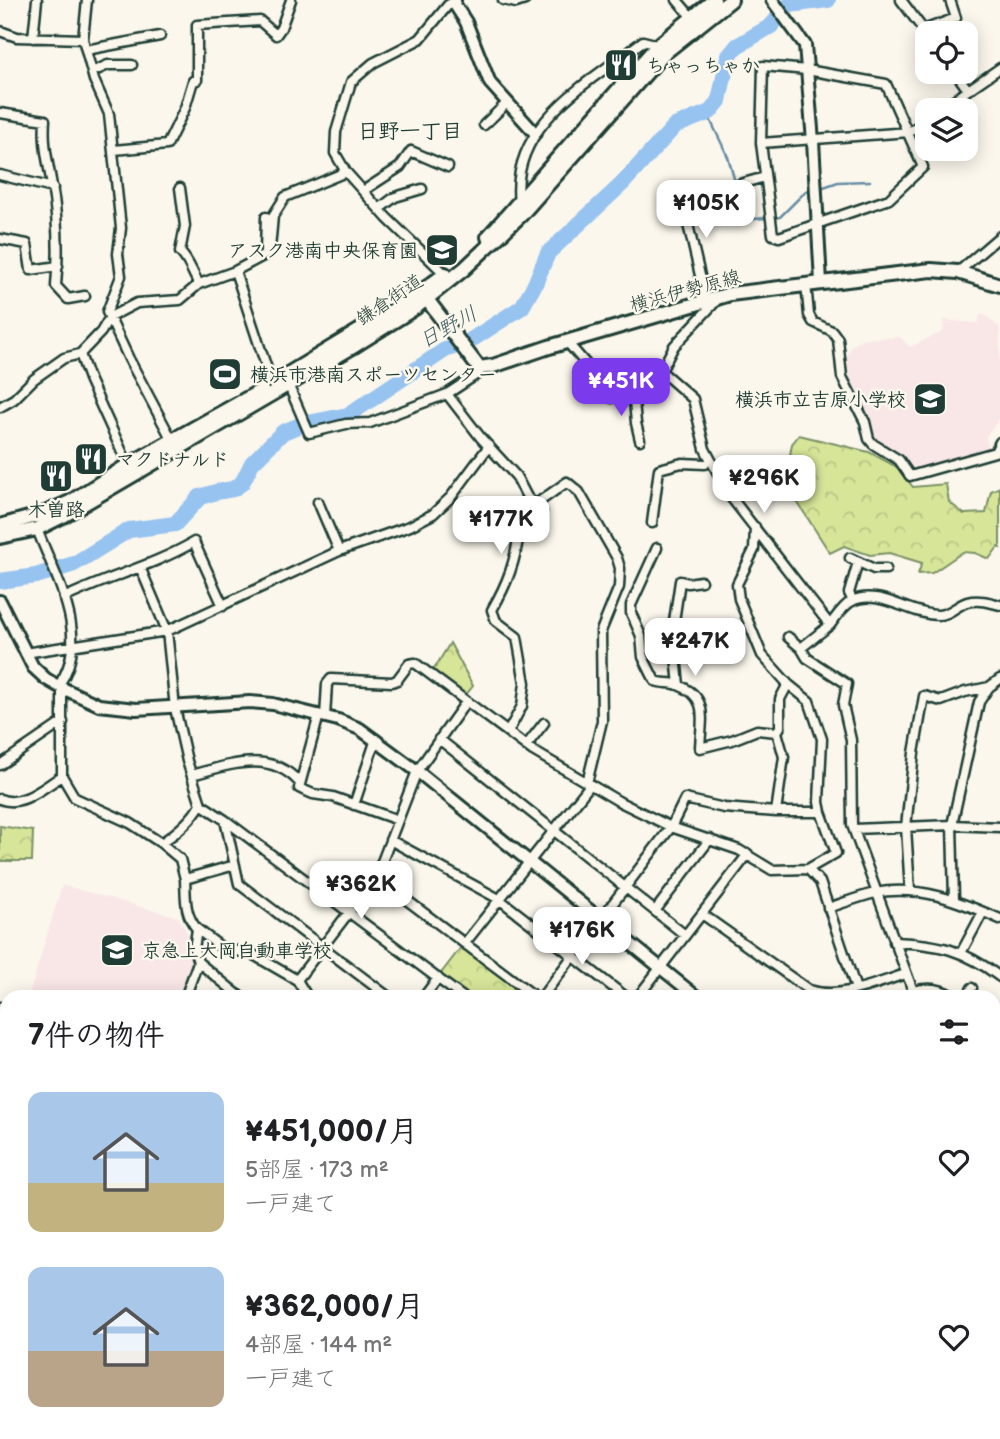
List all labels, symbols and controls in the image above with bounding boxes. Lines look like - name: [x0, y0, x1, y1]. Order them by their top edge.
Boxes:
- map controls: [915, 21, 978, 161]
- button: locate: [915, 21, 978, 84]
- restaurant icon: ちゃっちゃか: [602, 46, 640, 84]
- place label: ちゃっちゃか: [646, 55, 760, 78]
- button: layers: [915, 98, 978, 161]
- district label: 日野一丁目: [358, 119, 463, 144]
- pin: ¥105K: [657, 180, 755, 240]
- text: ¥105K: [672, 189, 740, 217]
- school or university icon: アスク港南中央保育園: [423, 231, 461, 269]
- place label: アスク港南中央保育園: [228, 240, 418, 263]
- street label: 横浜伊勢原線: [627, 266, 743, 317]
- street label: 鎌倉街道: [352, 269, 428, 331]
- water label: 日野川: [415, 301, 482, 354]
- sports icon: 横浜市港南スポーツセンター: [206, 355, 244, 393]
- pin: ¥451K: [572, 358, 670, 418]
- place label: 横浜市港南スポーツセンター: [250, 364, 497, 387]
- text: ¥451K: [588, 367, 654, 395]
- school or university icon: 横浜市立吉原小学校: [911, 380, 949, 418]
- place label: 横浜市立吉原小学校: [735, 389, 906, 412]
- restaurant icon: マクドナルド: [72, 440, 110, 478]
- place label: マクドナルド: [116, 449, 229, 472]
- pin: ¥296K: [715, 456, 813, 515]
- restaurant icon: 木曽路: [37, 457, 75, 495]
- text: ¥296K: [729, 464, 799, 492]
- pin: ¥177K: [452, 496, 550, 556]
- place label: 木曽路: [27, 499, 85, 522]
- text: ¥177K: [469, 505, 533, 533]
- pin: ¥247K: [646, 618, 744, 678]
- text: ¥247K: [661, 627, 729, 655]
- pin: ¥362K: [312, 862, 410, 921]
- text: ¥362K: [326, 870, 396, 898]
- pin: ¥176K: [533, 908, 631, 967]
- text: ¥176K: [549, 916, 615, 944]
- school or university icon: 京急上大岡自動車学校: [98, 931, 136, 969]
- place label: 京急上大岡自動車学校: [142, 940, 332, 963]
- icon: filters: [935, 1013, 973, 1051]
- text: 7件の物件: [28, 1018, 165, 1054]
- text: ¥451,000/月: [245, 1114, 418, 1150]
- icon: home: [84, 1120, 168, 1204]
- icon: heart: [935, 1143, 973, 1181]
- text: 5部屋 · 173 m²: [245, 1156, 389, 1184]
- text: 一戸建て: [245, 1190, 337, 1218]
- text: ¥362,000/月: [245, 1289, 424, 1325]
- icon: home: [84, 1295, 168, 1379]
- icon: heart: [935, 1318, 973, 1356]
- text: 4部屋 · 144 m²: [245, 1331, 392, 1359]
- text: 一戸建て: [245, 1365, 337, 1393]

